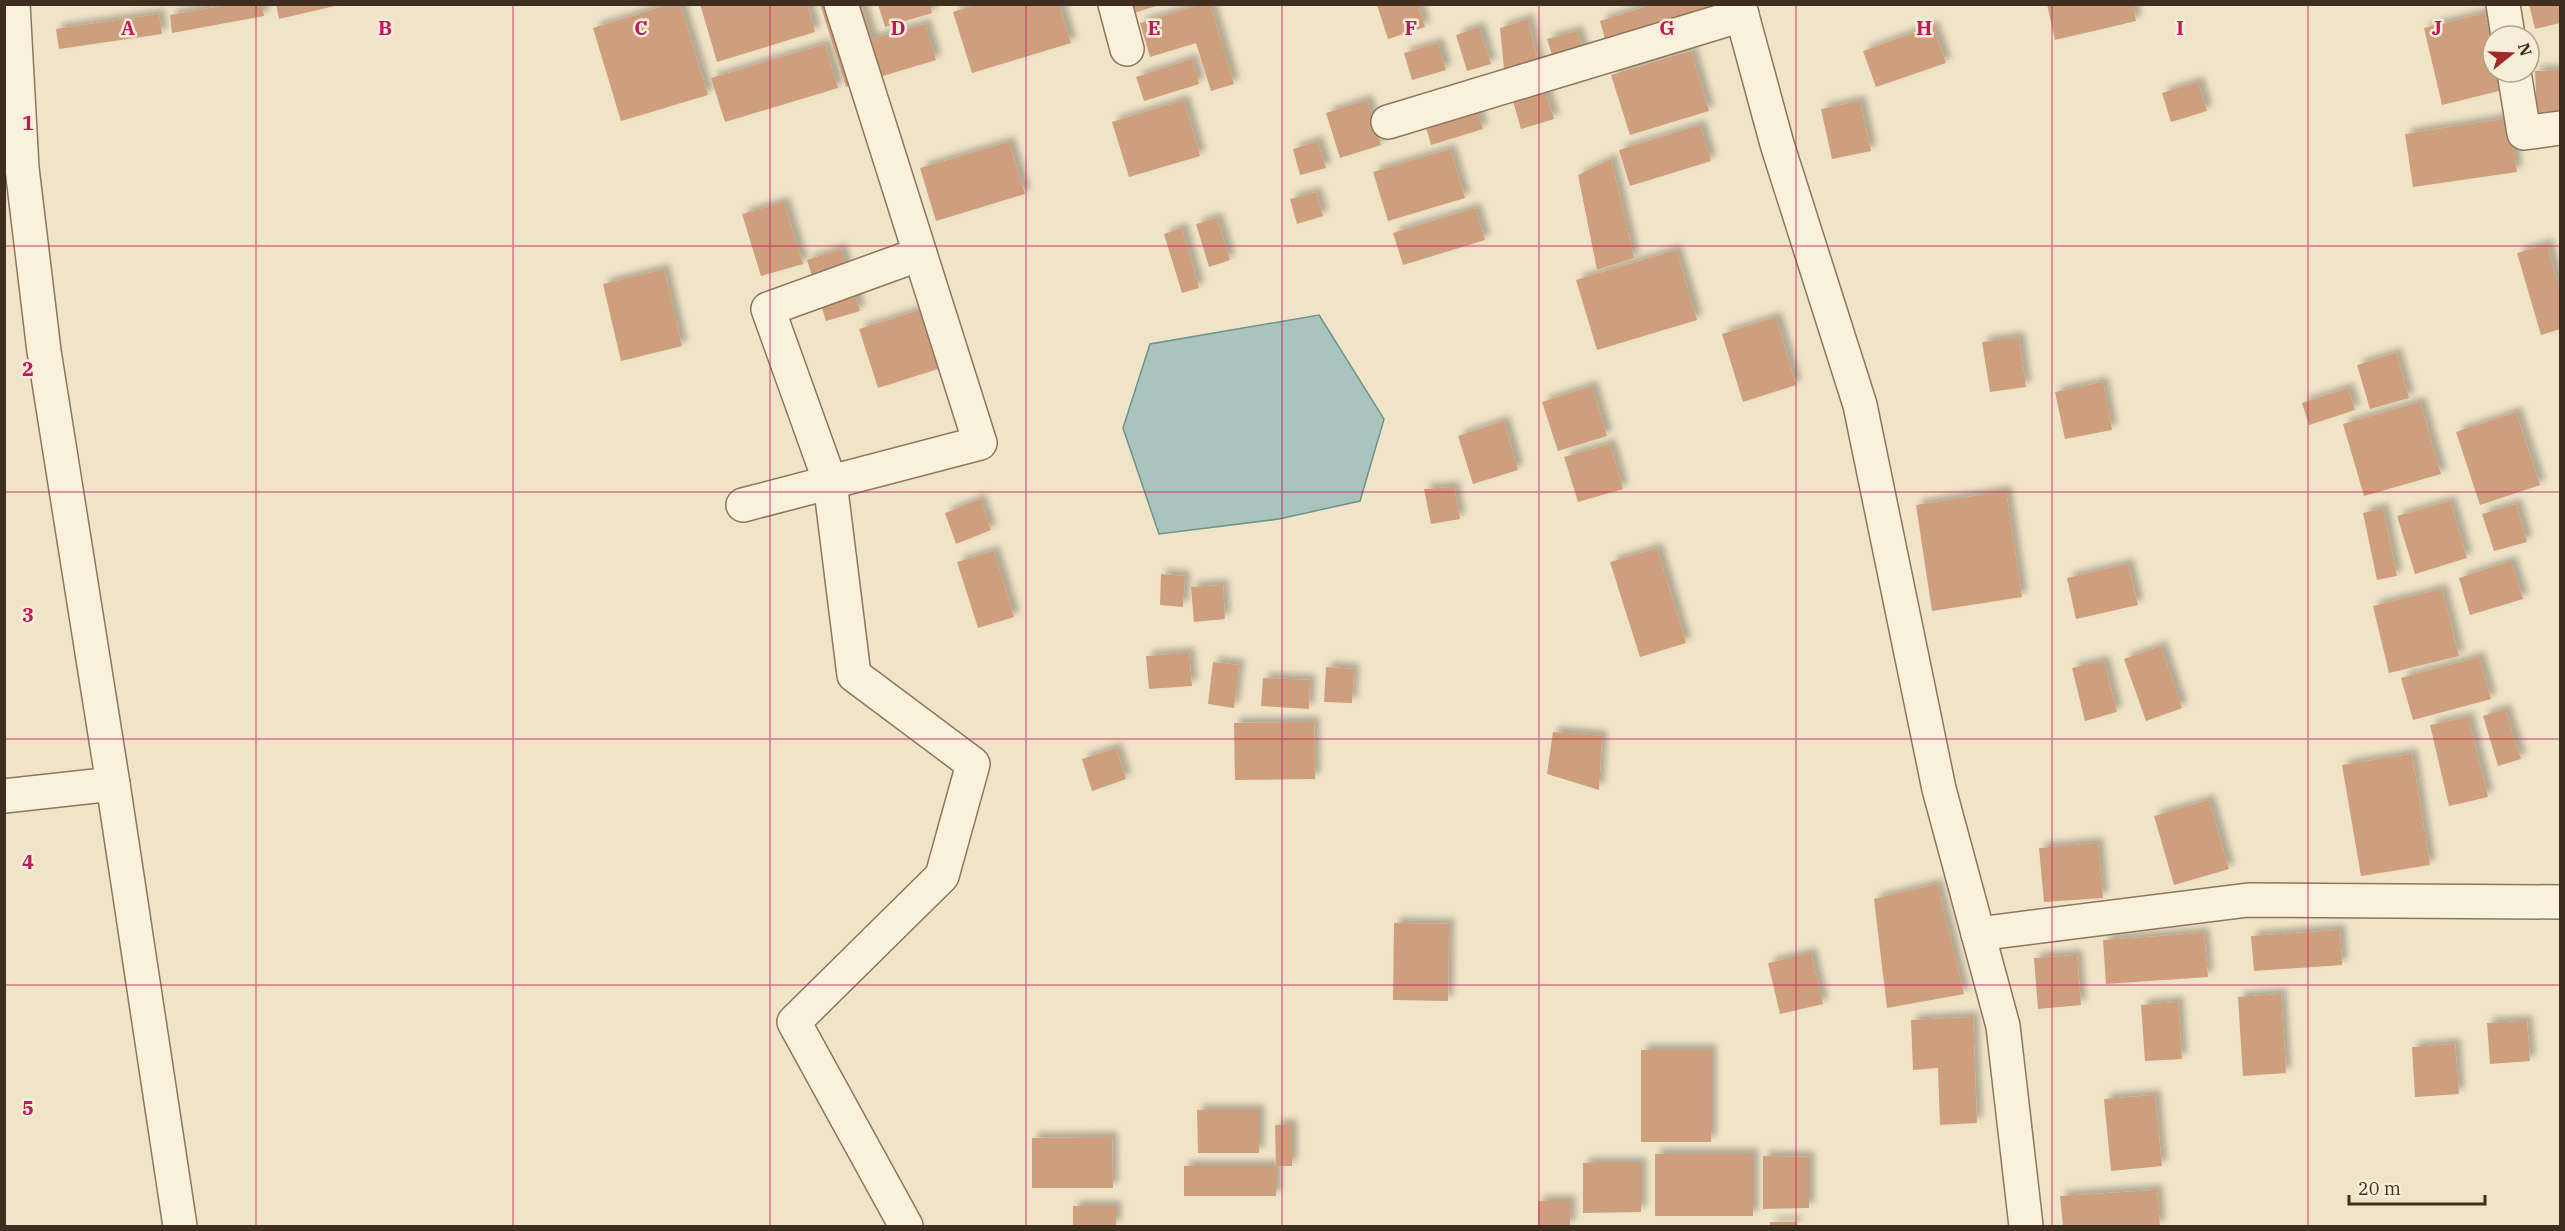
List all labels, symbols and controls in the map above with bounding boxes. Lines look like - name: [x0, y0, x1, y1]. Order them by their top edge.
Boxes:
- text: A: [121, 14, 135, 41]
- text: B: [378, 14, 392, 41]
- text: C: [634, 14, 648, 41]
- text: D: [890, 14, 906, 41]
- text: E: [1147, 14, 1161, 41]
- text: F: [1405, 14, 1417, 41]
- text: G: [1659, 14, 1675, 41]
- text: H: [1916, 14, 1932, 41]
- text: I: [2176, 14, 2184, 41]
- text: J: [2432, 14, 2442, 41]
- north arrow: [2481, 24, 2541, 84]
- text: N: [2514, 40, 2537, 58]
- text: 1: [22, 109, 34, 136]
- text: 2: [22, 355, 34, 382]
- text: 3: [22, 601, 34, 628]
- text: 4: [22, 848, 34, 875]
- text: 5: [22, 1094, 34, 1121]
- scale bar: [2349, 1168, 2486, 1206]
- text: 20 m: [2358, 1177, 2401, 1200]

